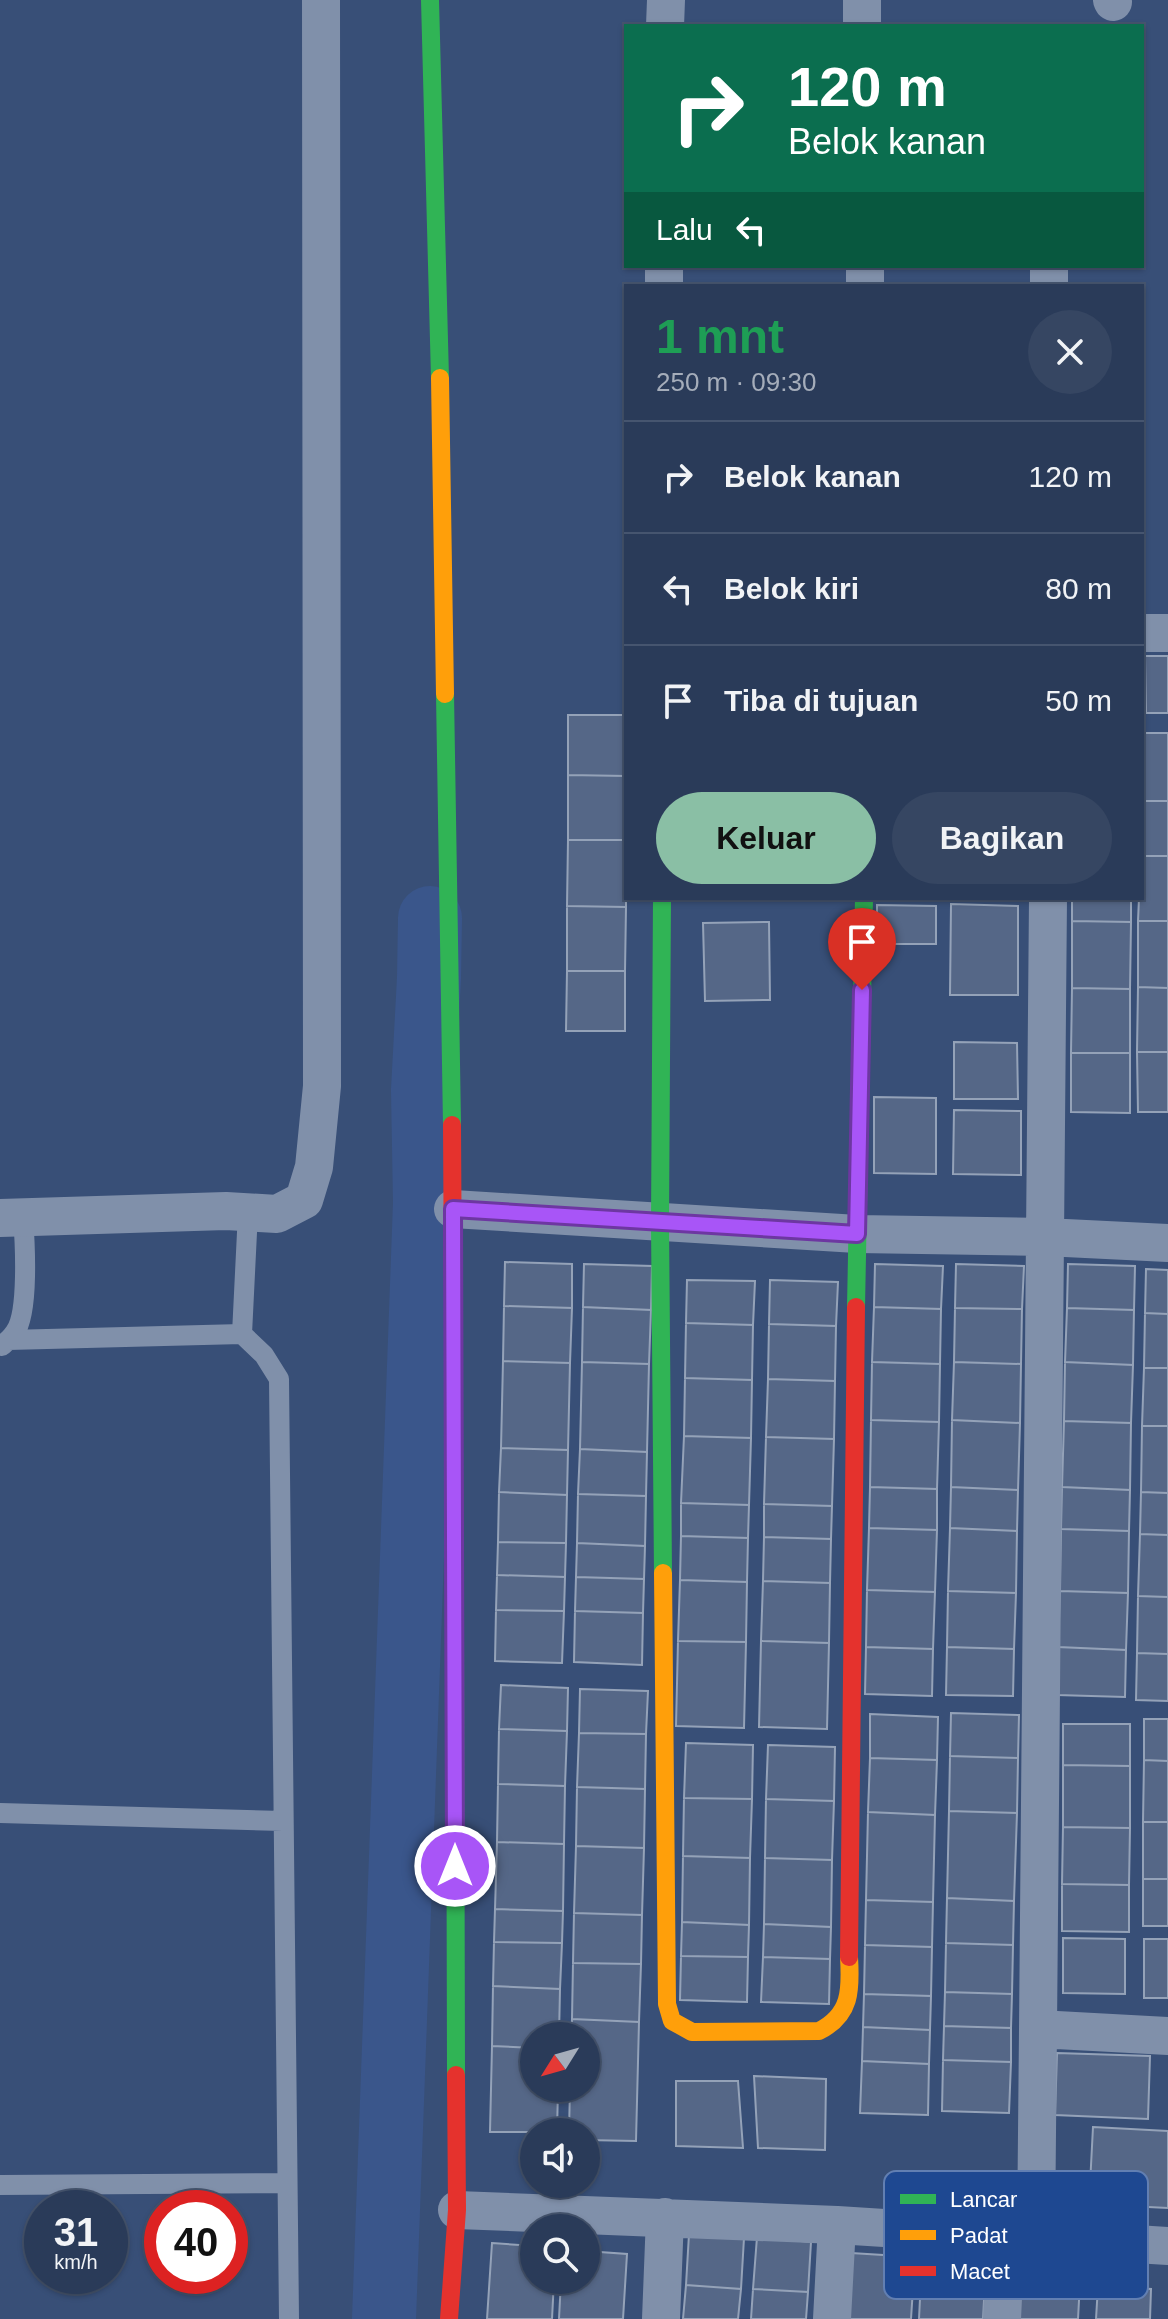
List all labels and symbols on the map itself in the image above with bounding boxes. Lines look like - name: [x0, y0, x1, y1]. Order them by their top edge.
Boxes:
- pin: [828, 908, 896, 990]
- position arrow: [413, 1824, 497, 1908]
- north arrow: [520, 2022, 600, 2102]
- legend: [884, 2171, 1148, 2299]
- text: Lancar: [950, 2187, 1017, 2212]
- speed limit sign: 40: [144, 2190, 248, 2294]
- text: Padat: [950, 2223, 1008, 2248]
- text: Macet: [950, 2259, 1010, 2284]

